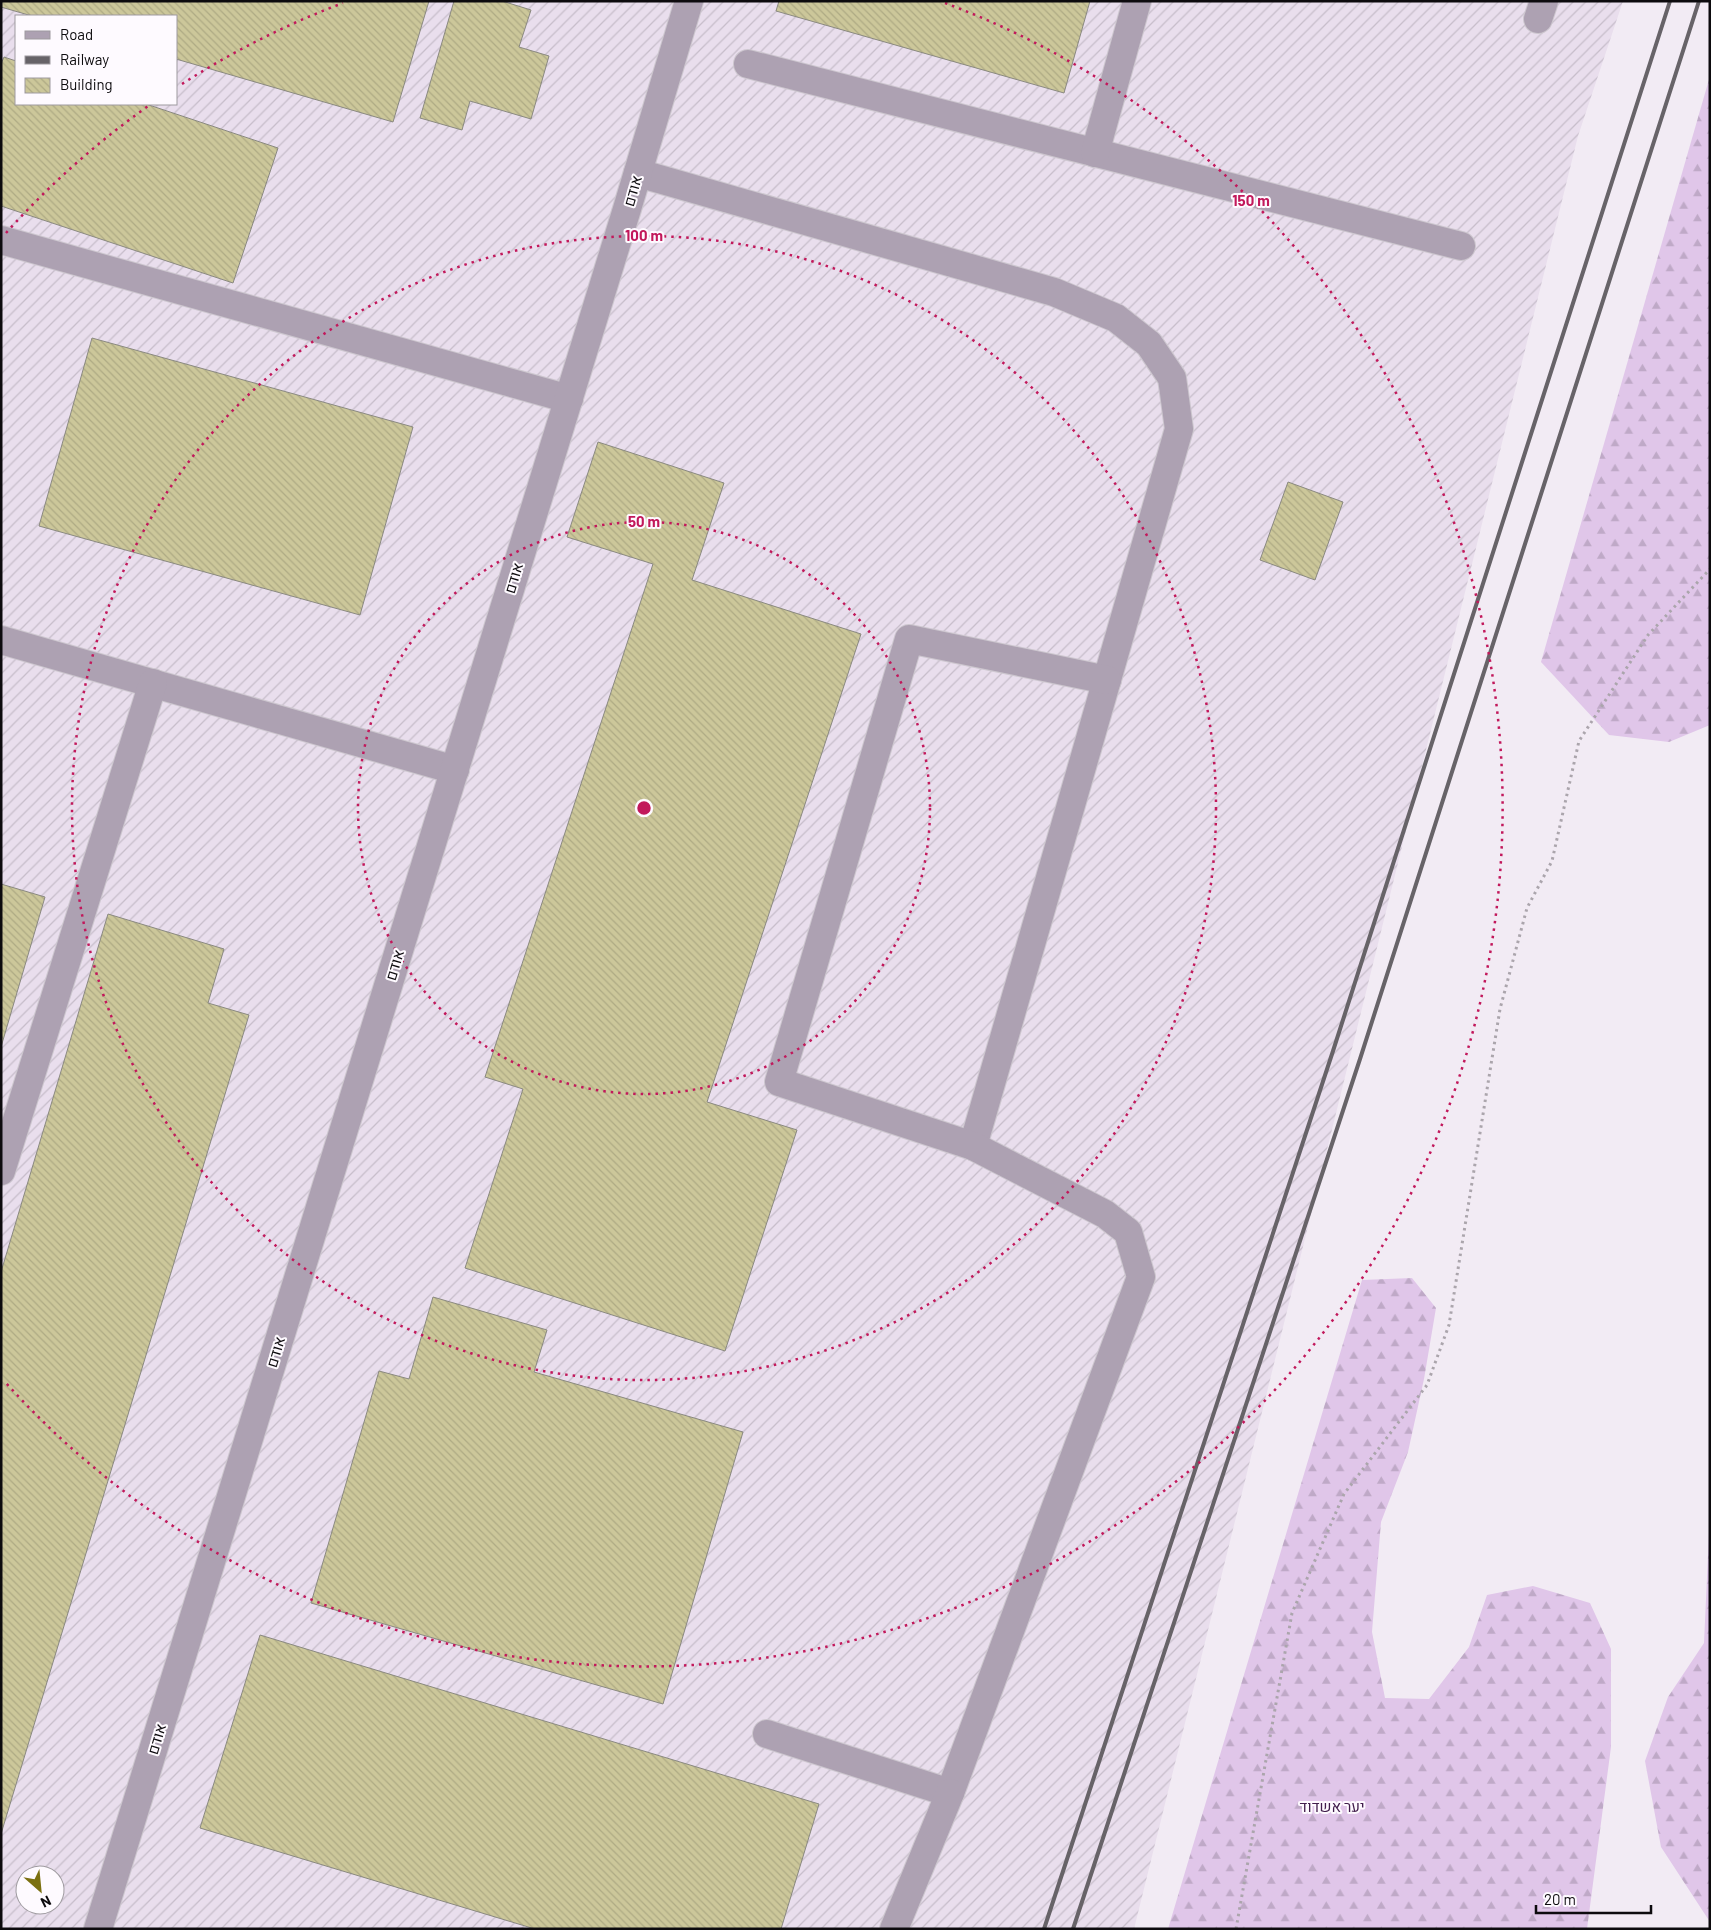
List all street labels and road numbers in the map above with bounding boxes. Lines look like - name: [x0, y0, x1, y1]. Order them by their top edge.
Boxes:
- street label: אודם: [619, 173, 645, 208]
- street label: אודם: [500, 560, 526, 595]
- street label: אודם: [381, 947, 407, 982]
- street label: אודם: [262, 1334, 288, 1369]
- street label: אודם: [143, 1721, 169, 1756]

